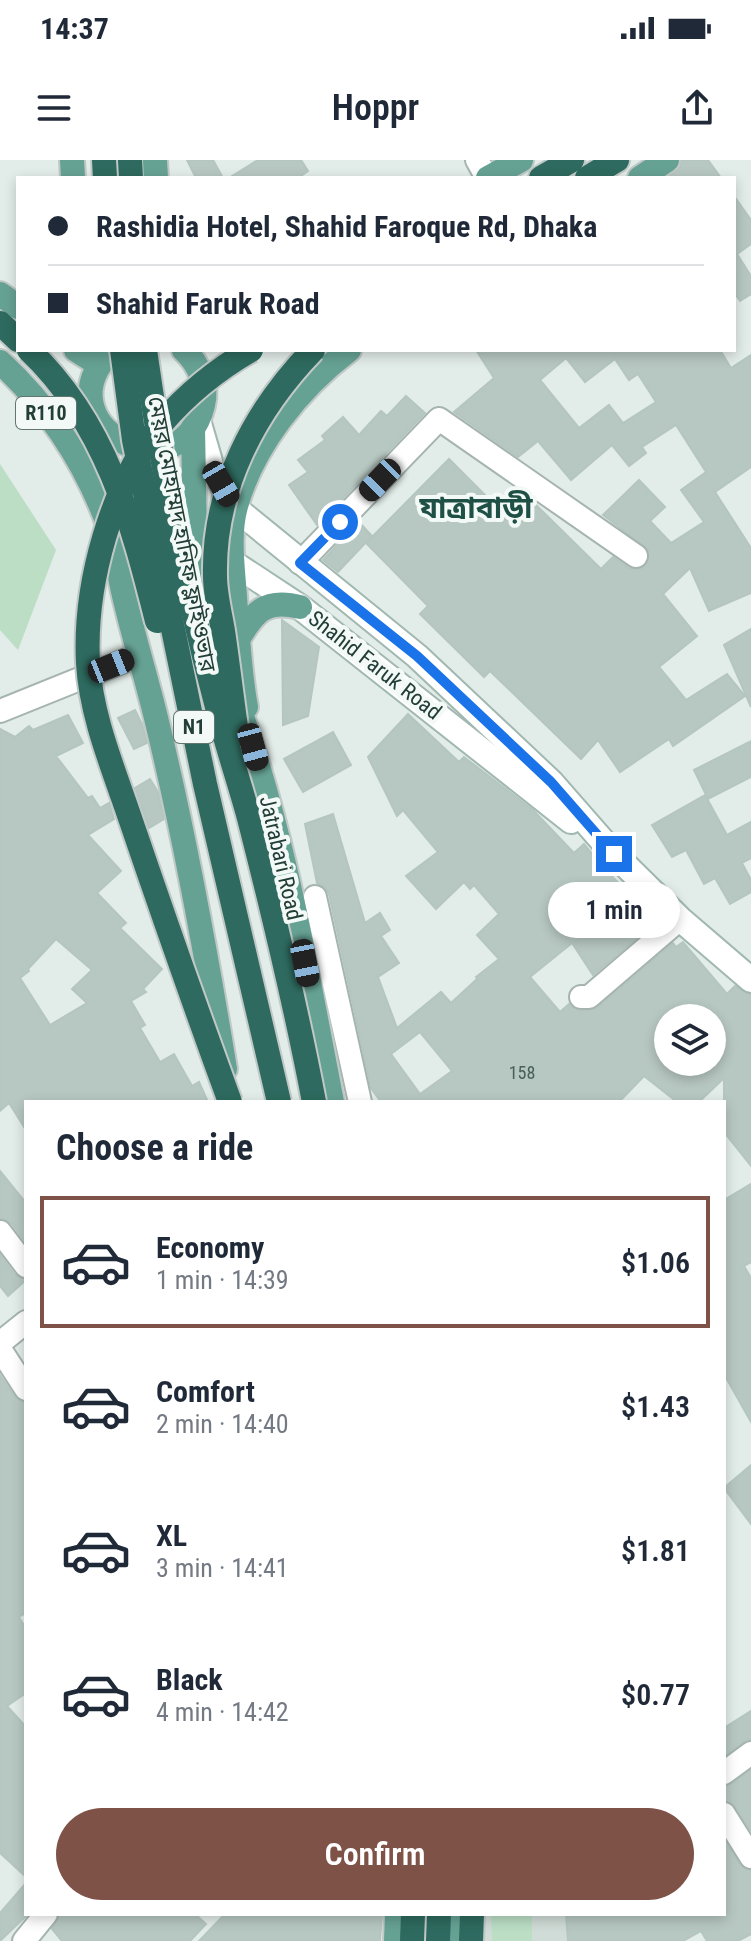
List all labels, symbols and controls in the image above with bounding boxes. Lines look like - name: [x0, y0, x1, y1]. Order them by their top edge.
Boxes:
- text: 14:37: [40, 11, 109, 46]
- icon: menu: [32, 86, 76, 130]
- icon: share: [675, 86, 719, 130]
- text: Hoppr: [332, 87, 419, 129]
- text: Rashidia Hotel, Shahid Faroque Rd, Dhaka: [96, 209, 597, 244]
- text: Shahid Faruk Road: [96, 286, 320, 321]
- street label: মেয়র মোহাম্মদ হানিফ ফ্লাইওভার: [143, 394, 221, 675]
- road number: R110: [16, 397, 76, 429]
- car: [355, 454, 405, 506]
- car: [199, 457, 243, 511]
- district label: যাত্রাবাড়ী: [419, 490, 533, 525]
- route start: [322, 504, 358, 540]
- street label: Shahid Faruk Road: [304, 605, 446, 725]
- car: [84, 646, 138, 686]
- road number: N1: [174, 711, 214, 743]
- car: [235, 721, 271, 773]
- street label: Jatrabari Road: [255, 793, 307, 923]
- route end: [596, 836, 632, 872]
- callout: 1 min: [548, 882, 680, 938]
- text: 1 min: [585, 895, 643, 925]
- car: [289, 937, 321, 989]
- map controls: [654, 1004, 726, 1076]
- button: layers: [654, 1004, 726, 1076]
- house number: 158: [509, 1062, 535, 1083]
- text: Choose a ride: [56, 1127, 253, 1169]
- icon: car: [60, 1226, 132, 1298]
- text: Economy: [156, 1230, 264, 1265]
- text: $1.06: [621, 1245, 690, 1280]
- text: 1 min · 14:39: [156, 1265, 289, 1295]
- icon: car: [60, 1370, 132, 1442]
- text: Comfort: [156, 1374, 255, 1409]
- text: $1.43: [621, 1389, 690, 1424]
- text: 2 min · 14:40: [156, 1409, 289, 1439]
- icon: car: [60, 1514, 132, 1586]
- text: XL: [156, 1518, 187, 1553]
- text: $1.81: [621, 1533, 690, 1568]
- text: 3 min · 14:41: [156, 1553, 289, 1583]
- icon: car: [60, 1658, 132, 1730]
- text: Black: [156, 1662, 223, 1697]
- text: $0.77: [621, 1677, 690, 1712]
- text: 4 min · 14:42: [156, 1697, 289, 1727]
- button: Confirm: [56, 1808, 694, 1900]

